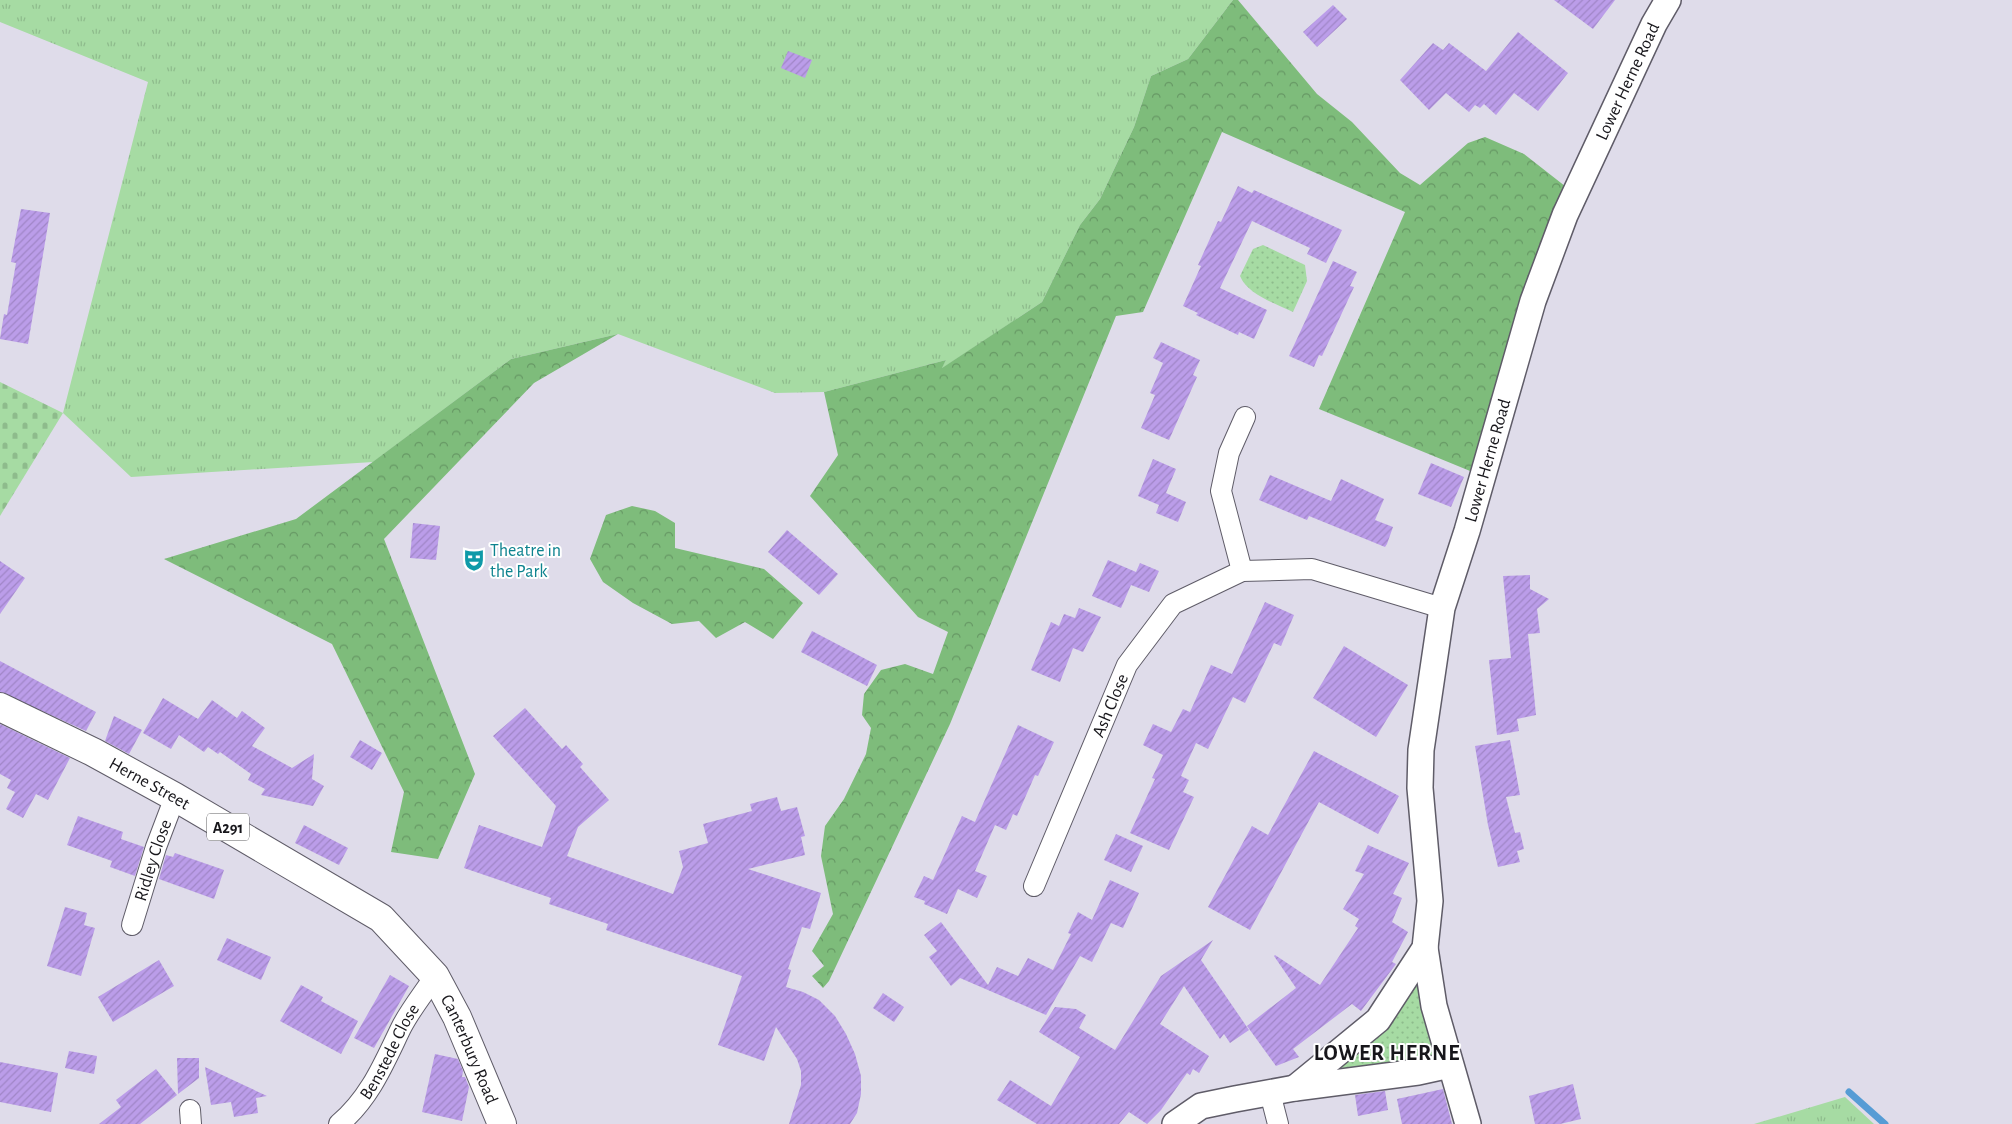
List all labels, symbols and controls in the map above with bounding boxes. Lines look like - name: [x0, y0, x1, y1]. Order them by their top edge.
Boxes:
- street label: Lower Herne Road: [1593, 20, 1663, 143]
- street label: Lower Herne Road: [1462, 397, 1514, 524]
- place label: Theatre in the Park: [490, 542, 561, 581]
- theatre icon: Theatre in the Park: [461, 547, 487, 573]
- street label: Ash Close: [1090, 671, 1132, 740]
- street label: Herne Street: [106, 755, 193, 814]
- road number: A291: [207, 814, 249, 840]
- street label: Ridley Close: [132, 817, 176, 903]
- street label: Canterbury Road: [437, 992, 500, 1107]
- street label: Benstede Close: [357, 1001, 423, 1103]
- district label: LOWER HERNE: [1314, 1042, 1460, 1064]

